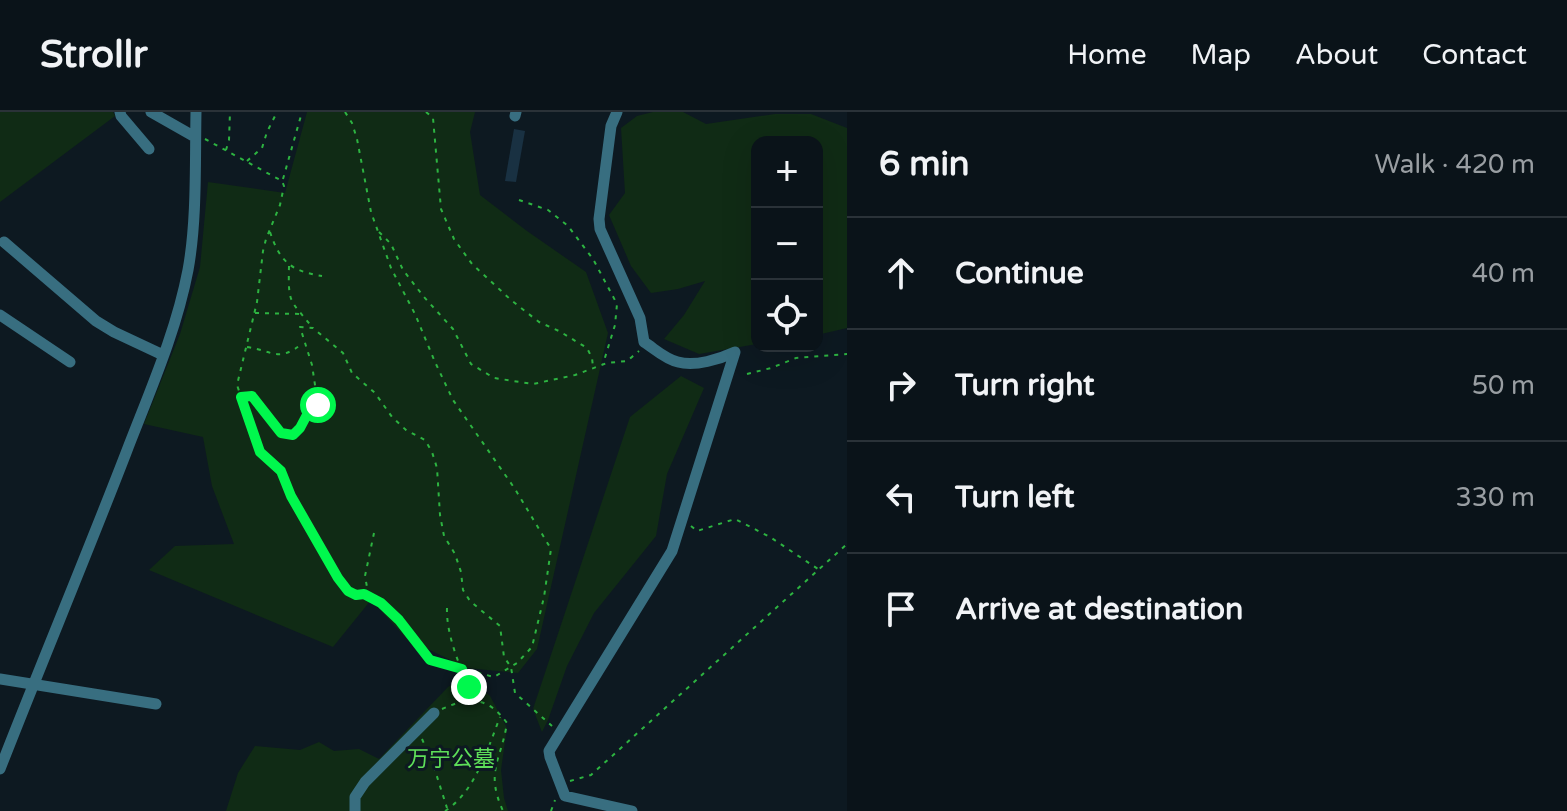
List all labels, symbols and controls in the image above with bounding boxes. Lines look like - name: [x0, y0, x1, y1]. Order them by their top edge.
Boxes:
- text: Strollr: [40, 32, 148, 78]
- text: Home: [1067, 38, 1147, 72]
- text: Map: [1191, 38, 1251, 72]
- text: About: [1295, 38, 1378, 72]
- text: Contact: [1422, 38, 1527, 72]
- map controls: [751, 136, 823, 352]
- button: +: [751, 136, 823, 208]
- text: 6 min: [879, 144, 970, 185]
- text: Walk · 420 m: [1375, 149, 1535, 180]
- button: −: [751, 208, 823, 280]
- icon: ahead: [879, 251, 923, 295]
- text: Continue: [955, 255, 1084, 292]
- text: 40 m: [1472, 258, 1535, 289]
- button: locate: [751, 280, 823, 352]
- icon: right: [879, 363, 923, 407]
- text: Turn right: [955, 367, 1095, 404]
- text: 50 m: [1472, 370, 1535, 401]
- route start: [300, 387, 336, 423]
- icon: left: [879, 475, 923, 519]
- text: Turn left: [955, 479, 1074, 516]
- text: 330 m: [1455, 482, 1535, 513]
- icon: arrive: [879, 587, 923, 631]
- text: Arrive at destination: [955, 591, 1243, 628]
- route end: [451, 669, 487, 705]
- park label: 万宁公墓: [407, 746, 495, 772]

